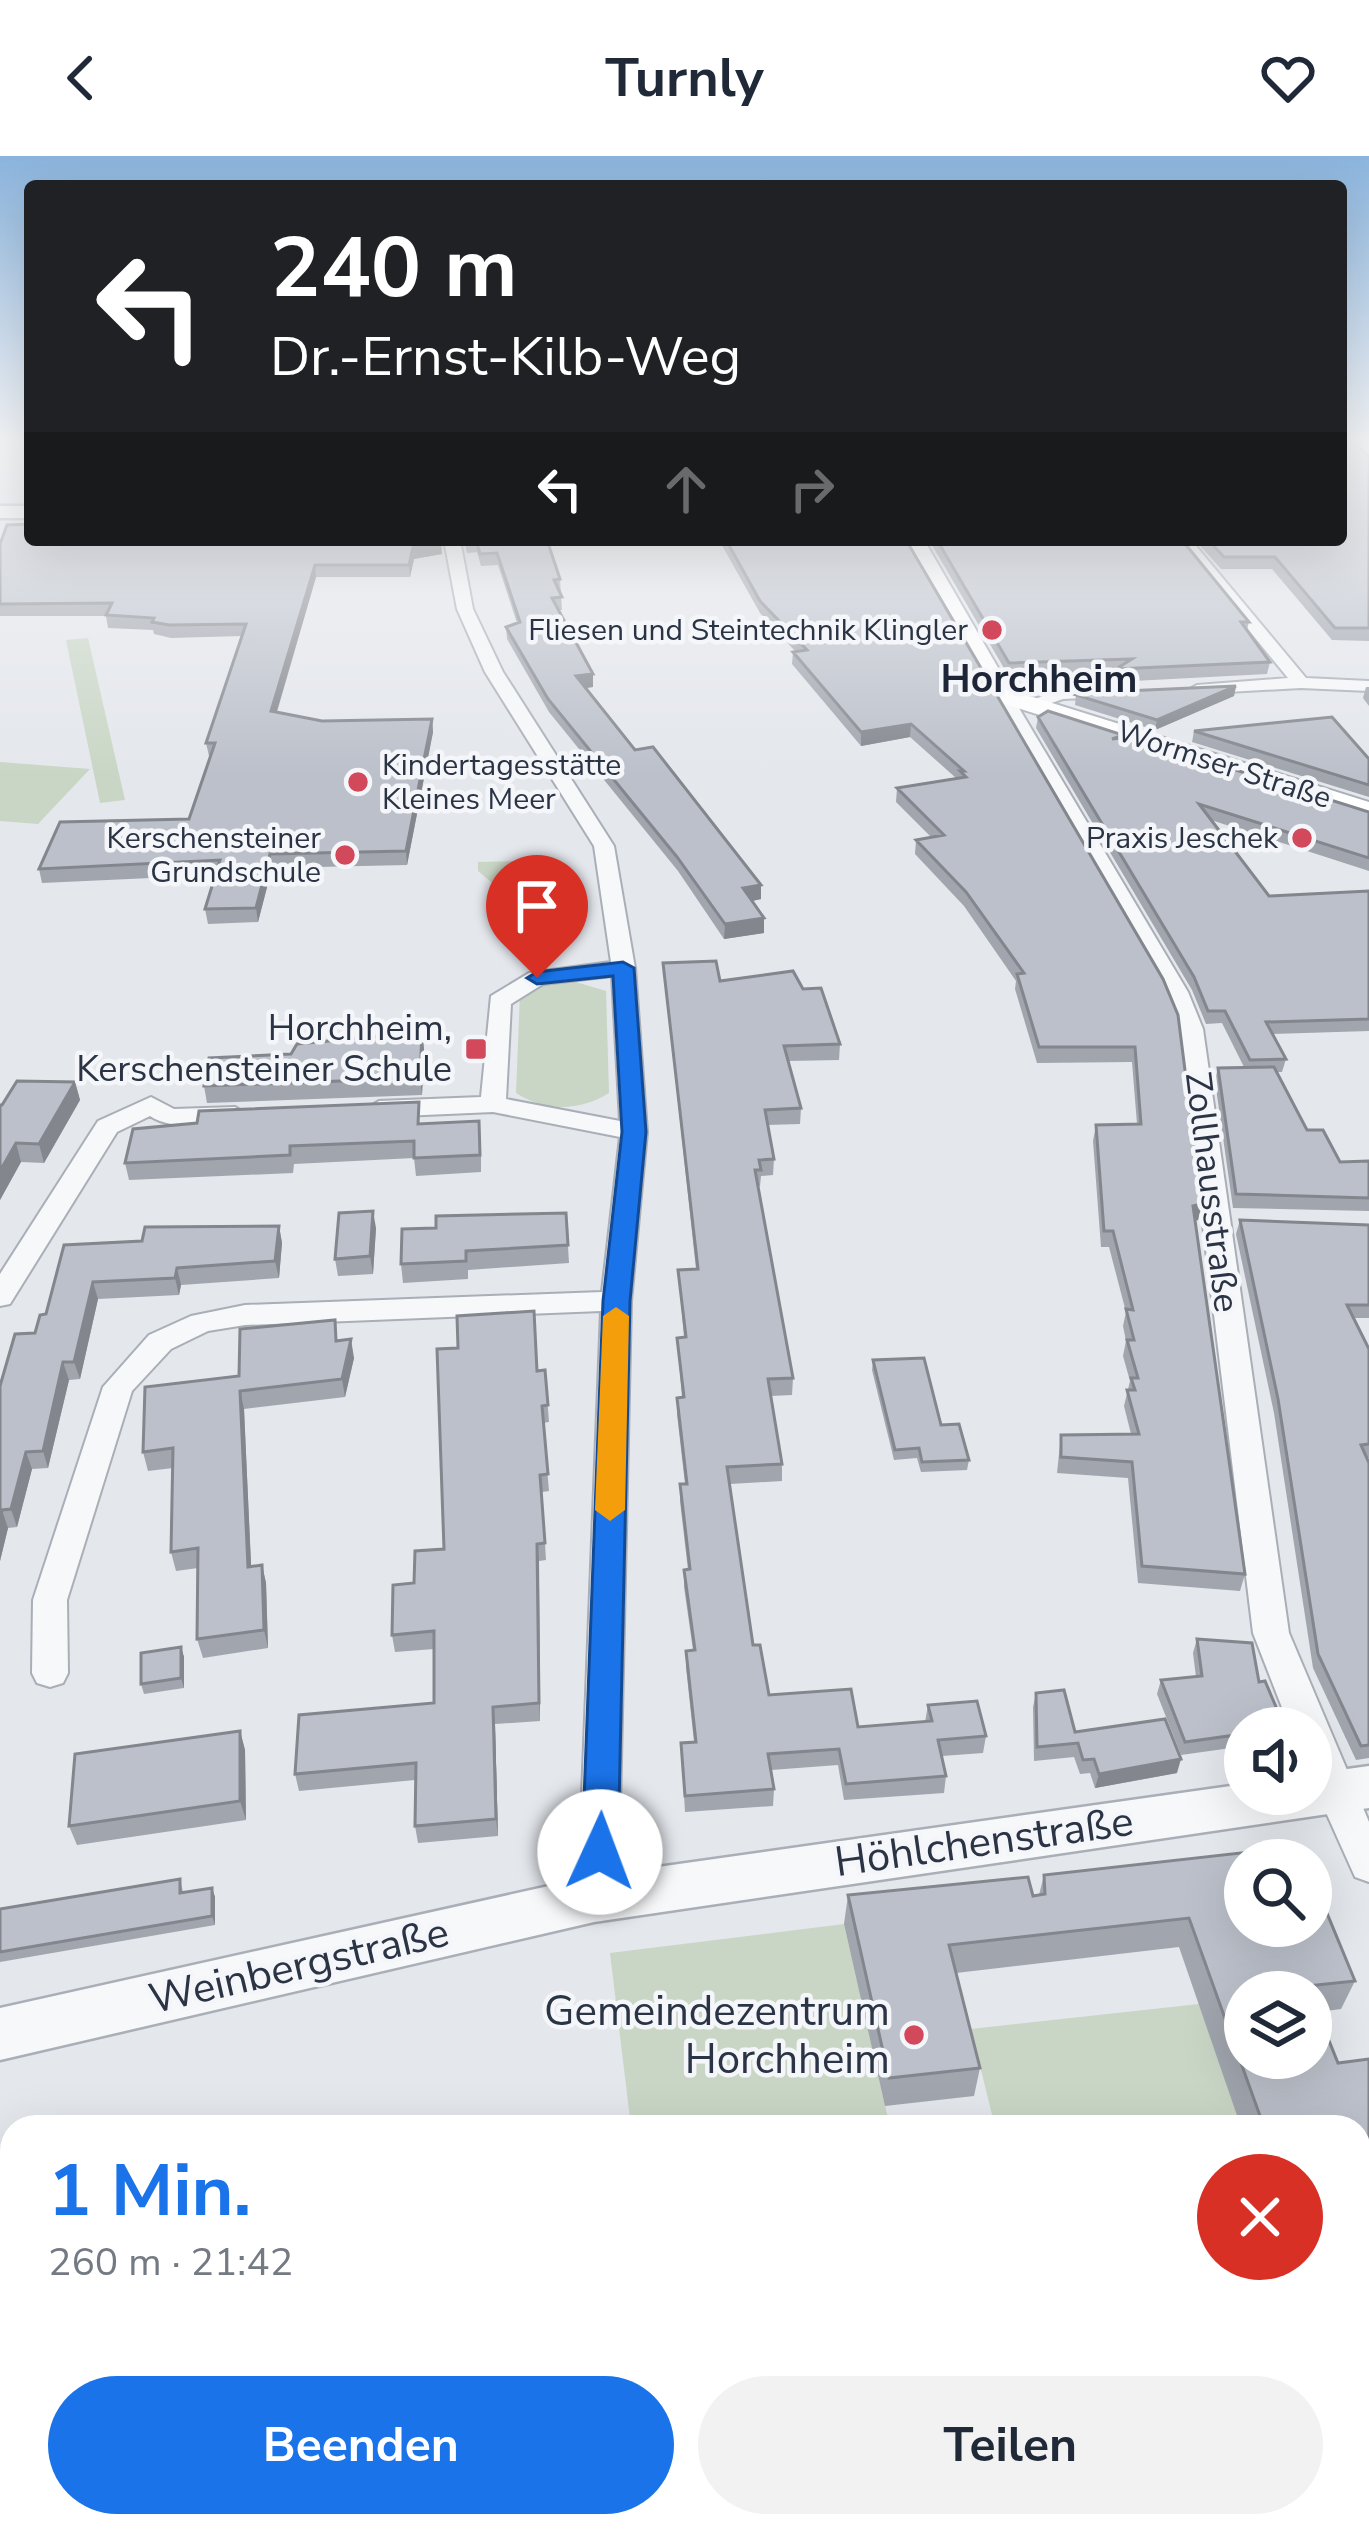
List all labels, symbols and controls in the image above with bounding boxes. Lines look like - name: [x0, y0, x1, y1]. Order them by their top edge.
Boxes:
- text: Turnly: [605, 41, 764, 115]
- icon: back: [48, 45, 114, 111]
- icon: heart: [1255, 45, 1321, 111]
- text: 240 m: [270, 211, 518, 326]
- icon: left: [72, 228, 228, 384]
- text: Dr.-Ernst-Kilb-Weg: [270, 320, 741, 394]
- icon: left: [527, 456, 593, 522]
- icon: ahead: [653, 456, 719, 522]
- icon: right: [779, 456, 845, 522]
- place label: Fliesen und Steintechnik Klingler: [528, 610, 968, 651]
- marker: Fliesen und Steintechnik Klingler: [979, 617, 1005, 643]
- district label: Horchheim: [941, 653, 1137, 706]
- street label: Wormser Straße: [1112, 711, 1336, 819]
- place label: Kindertagesstätte Kleines Meer: [382, 745, 621, 820]
- marker: Kindertagesstätte Kleines Meer: [345, 769, 371, 795]
- place label: Kerschensteiner Grundschule: [106, 818, 321, 893]
- place label: Praxis Jeschek: [1086, 818, 1279, 859]
- marker: Praxis Jeschek: [1289, 825, 1315, 851]
- marker: Kerschensteiner Grundschule: [332, 842, 358, 868]
- pin: [486, 855, 588, 978]
- icon: arrive: [504, 873, 570, 939]
- place label: Horchheim, Kerschensteiner Schule: [76, 1004, 452, 1094]
- marker: Horchheim, Kerschensteiner Schule: [463, 1036, 489, 1062]
- street label: Zollhausstraße: [1173, 1069, 1251, 1315]
- map controls: [1224, 1707, 1332, 2079]
- button: sound: [1224, 1707, 1332, 1815]
- position arrow: [537, 1789, 663, 1915]
- street label: Höhlchenstraße: [831, 1793, 1137, 1891]
- button: search: [1224, 1839, 1332, 1947]
- street label: Weinbergstraße: [144, 1904, 454, 2028]
- button: layers: [1224, 1971, 1332, 2079]
- place label: Gemeindezentrum Horchheim: [544, 1983, 890, 2088]
- marker: Gemeindezentrum Horchheim: [901, 2022, 927, 2048]
- text: 1 Min.: [48, 2142, 251, 2240]
- button: close: [1197, 2154, 1323, 2280]
- text: 260 m · 21:42: [48, 2236, 293, 2289]
- button: Beenden: [48, 2376, 674, 2514]
- button: Teilen: [698, 2376, 1323, 2514]

